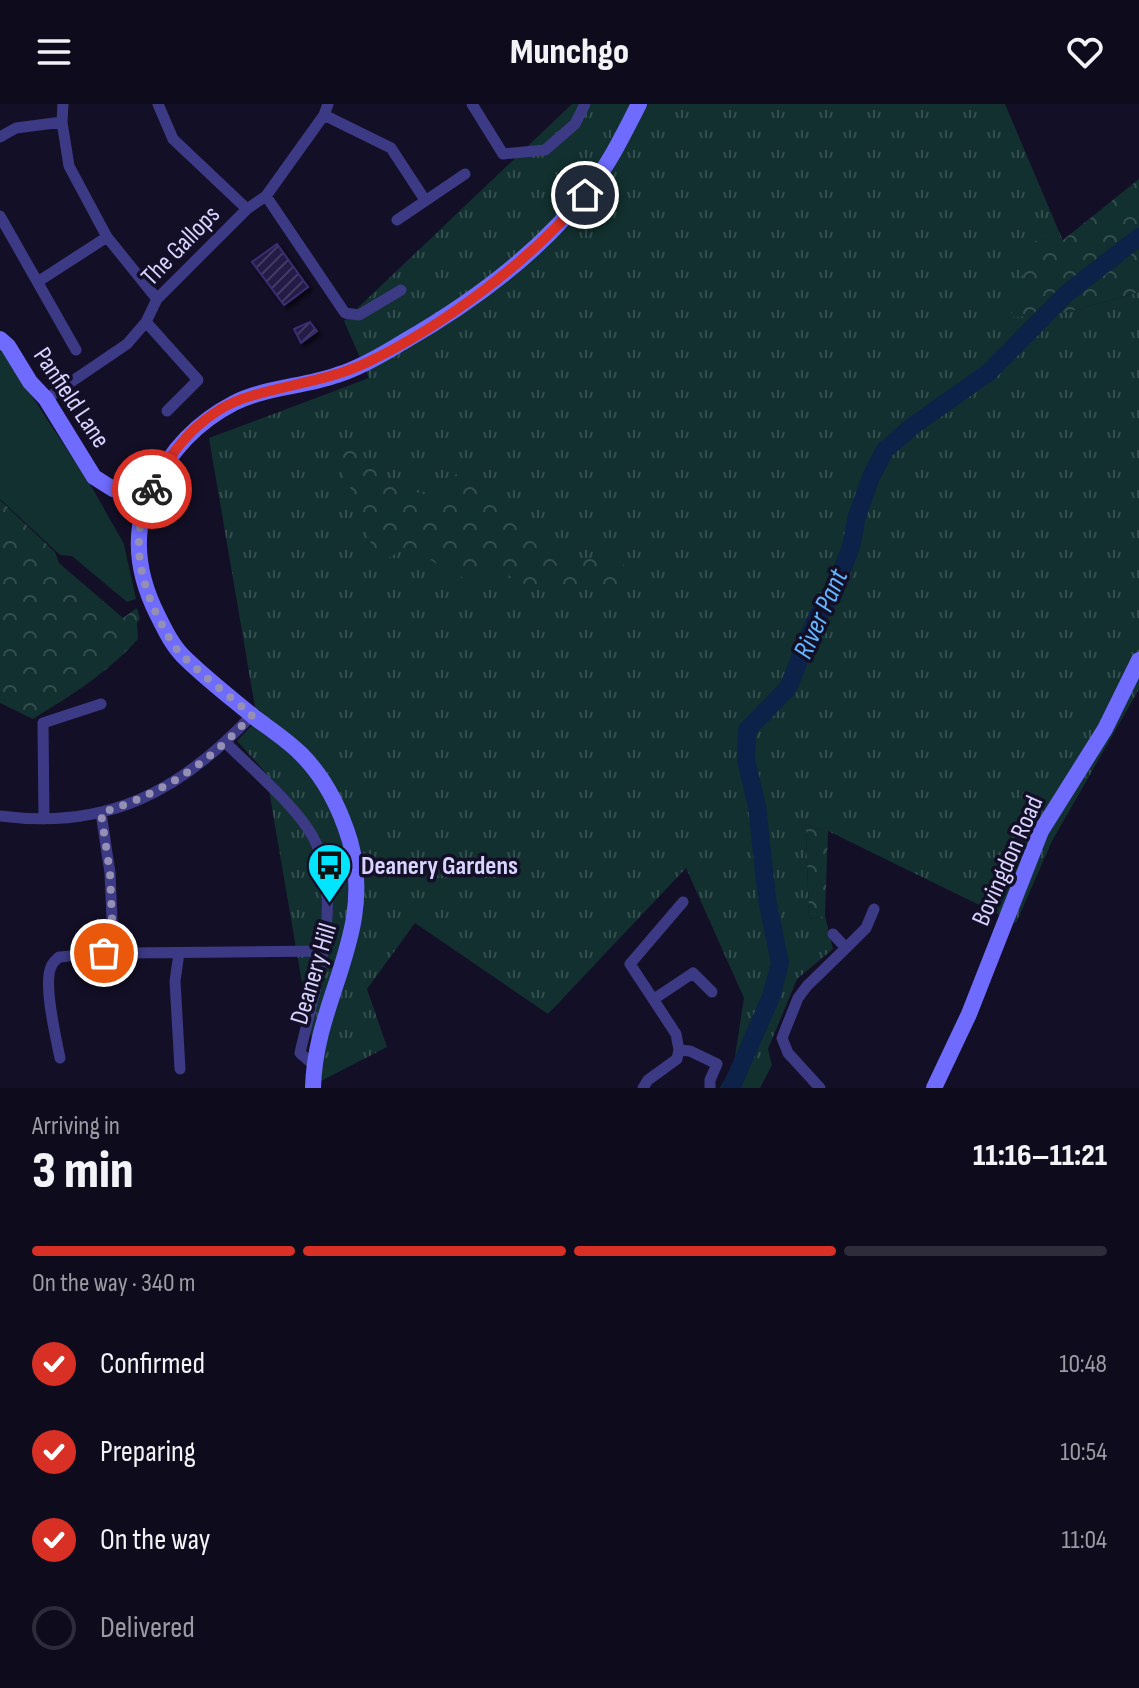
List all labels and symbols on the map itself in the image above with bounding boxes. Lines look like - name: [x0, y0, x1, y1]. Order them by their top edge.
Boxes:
- pin: [551, 161, 619, 229]
- street label: The Gallops: [135, 199, 227, 293]
- street label: Panfield Lane: [26, 342, 116, 454]
- courier: [112, 449, 192, 529]
- water label: River Pant: [787, 564, 856, 664]
- street label: Bovingdon Road: [966, 791, 1050, 931]
- bus stop icon: Deanery Gardens: [306, 842, 354, 905]
- place label: Deanery Gardens: [361, 851, 518, 882]
- pin: [70, 919, 138, 987]
- street label: Deanery Hill: [284, 920, 344, 1028]

